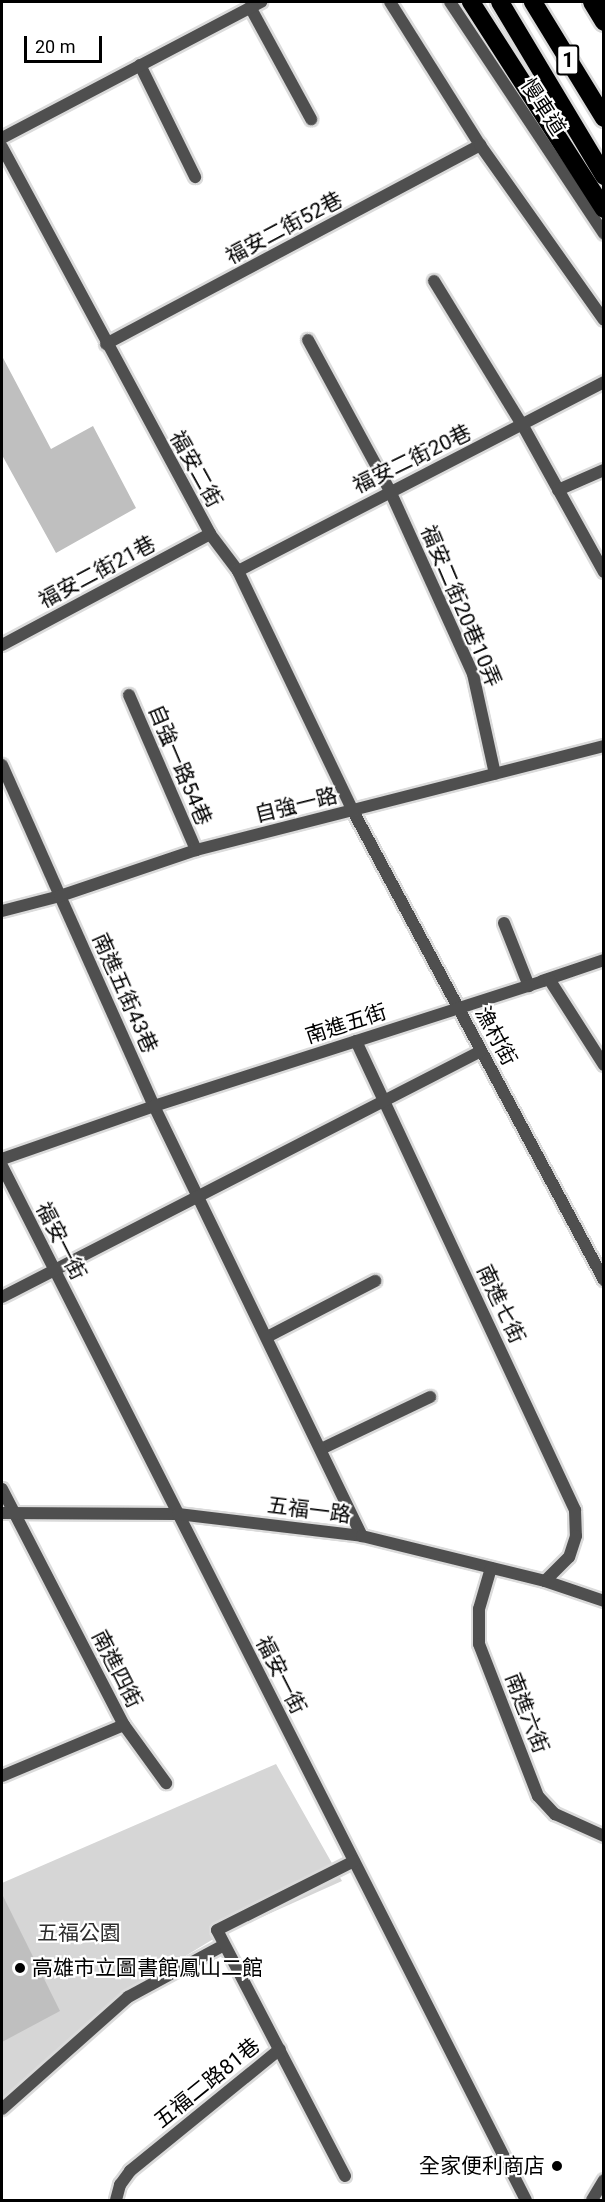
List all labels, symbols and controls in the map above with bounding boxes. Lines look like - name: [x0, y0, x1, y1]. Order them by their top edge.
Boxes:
- scale bar: [27, 24, 105, 62]
- text: 20 m: [35, 36, 75, 57]
- road number: 1: [556, 43, 580, 77]
- street label: 慢車道: [515, 74, 571, 140]
- street label: 福安二街52巷: [221, 187, 347, 269]
- street label: 福安二街20巷: [349, 419, 475, 499]
- street label: 福安二街: [165, 426, 227, 512]
- street label: 福安二街20巷10弄: [416, 521, 506, 691]
- street label: 福安二街21巷: [34, 531, 160, 613]
- street label: 自強一路54巷: [143, 701, 217, 829]
- street label: 自強一路: [252, 783, 340, 827]
- street label: 南進五街43巷: [87, 929, 163, 1057]
- street label: 南進五街: [302, 999, 390, 1049]
- street label: 漁村街: [470, 1002, 522, 1070]
- street label: 福安一街: [31, 1198, 91, 1284]
- street label: 南進七街: [472, 1261, 530, 1347]
- street label: 五福一路: [266, 1492, 352, 1528]
- street label: 南進四街: [87, 1626, 147, 1712]
- street label: 福安一街: [251, 1632, 311, 1718]
- street label: 南進六街: [500, 1669, 554, 1757]
- park label: 五福公園: [37, 1920, 121, 1946]
- place label: 高雄市立圖書館鳳山二館: [32, 1955, 263, 1981]
- marker: 高雄市立圖書館鳳山二館: [13, 1961, 27, 1975]
- street label: 五福二路81巷: [149, 2033, 265, 2133]
- place label: 全家便利商店: [419, 2153, 545, 2179]
- marker: 全家便利商店: [550, 2159, 564, 2173]

